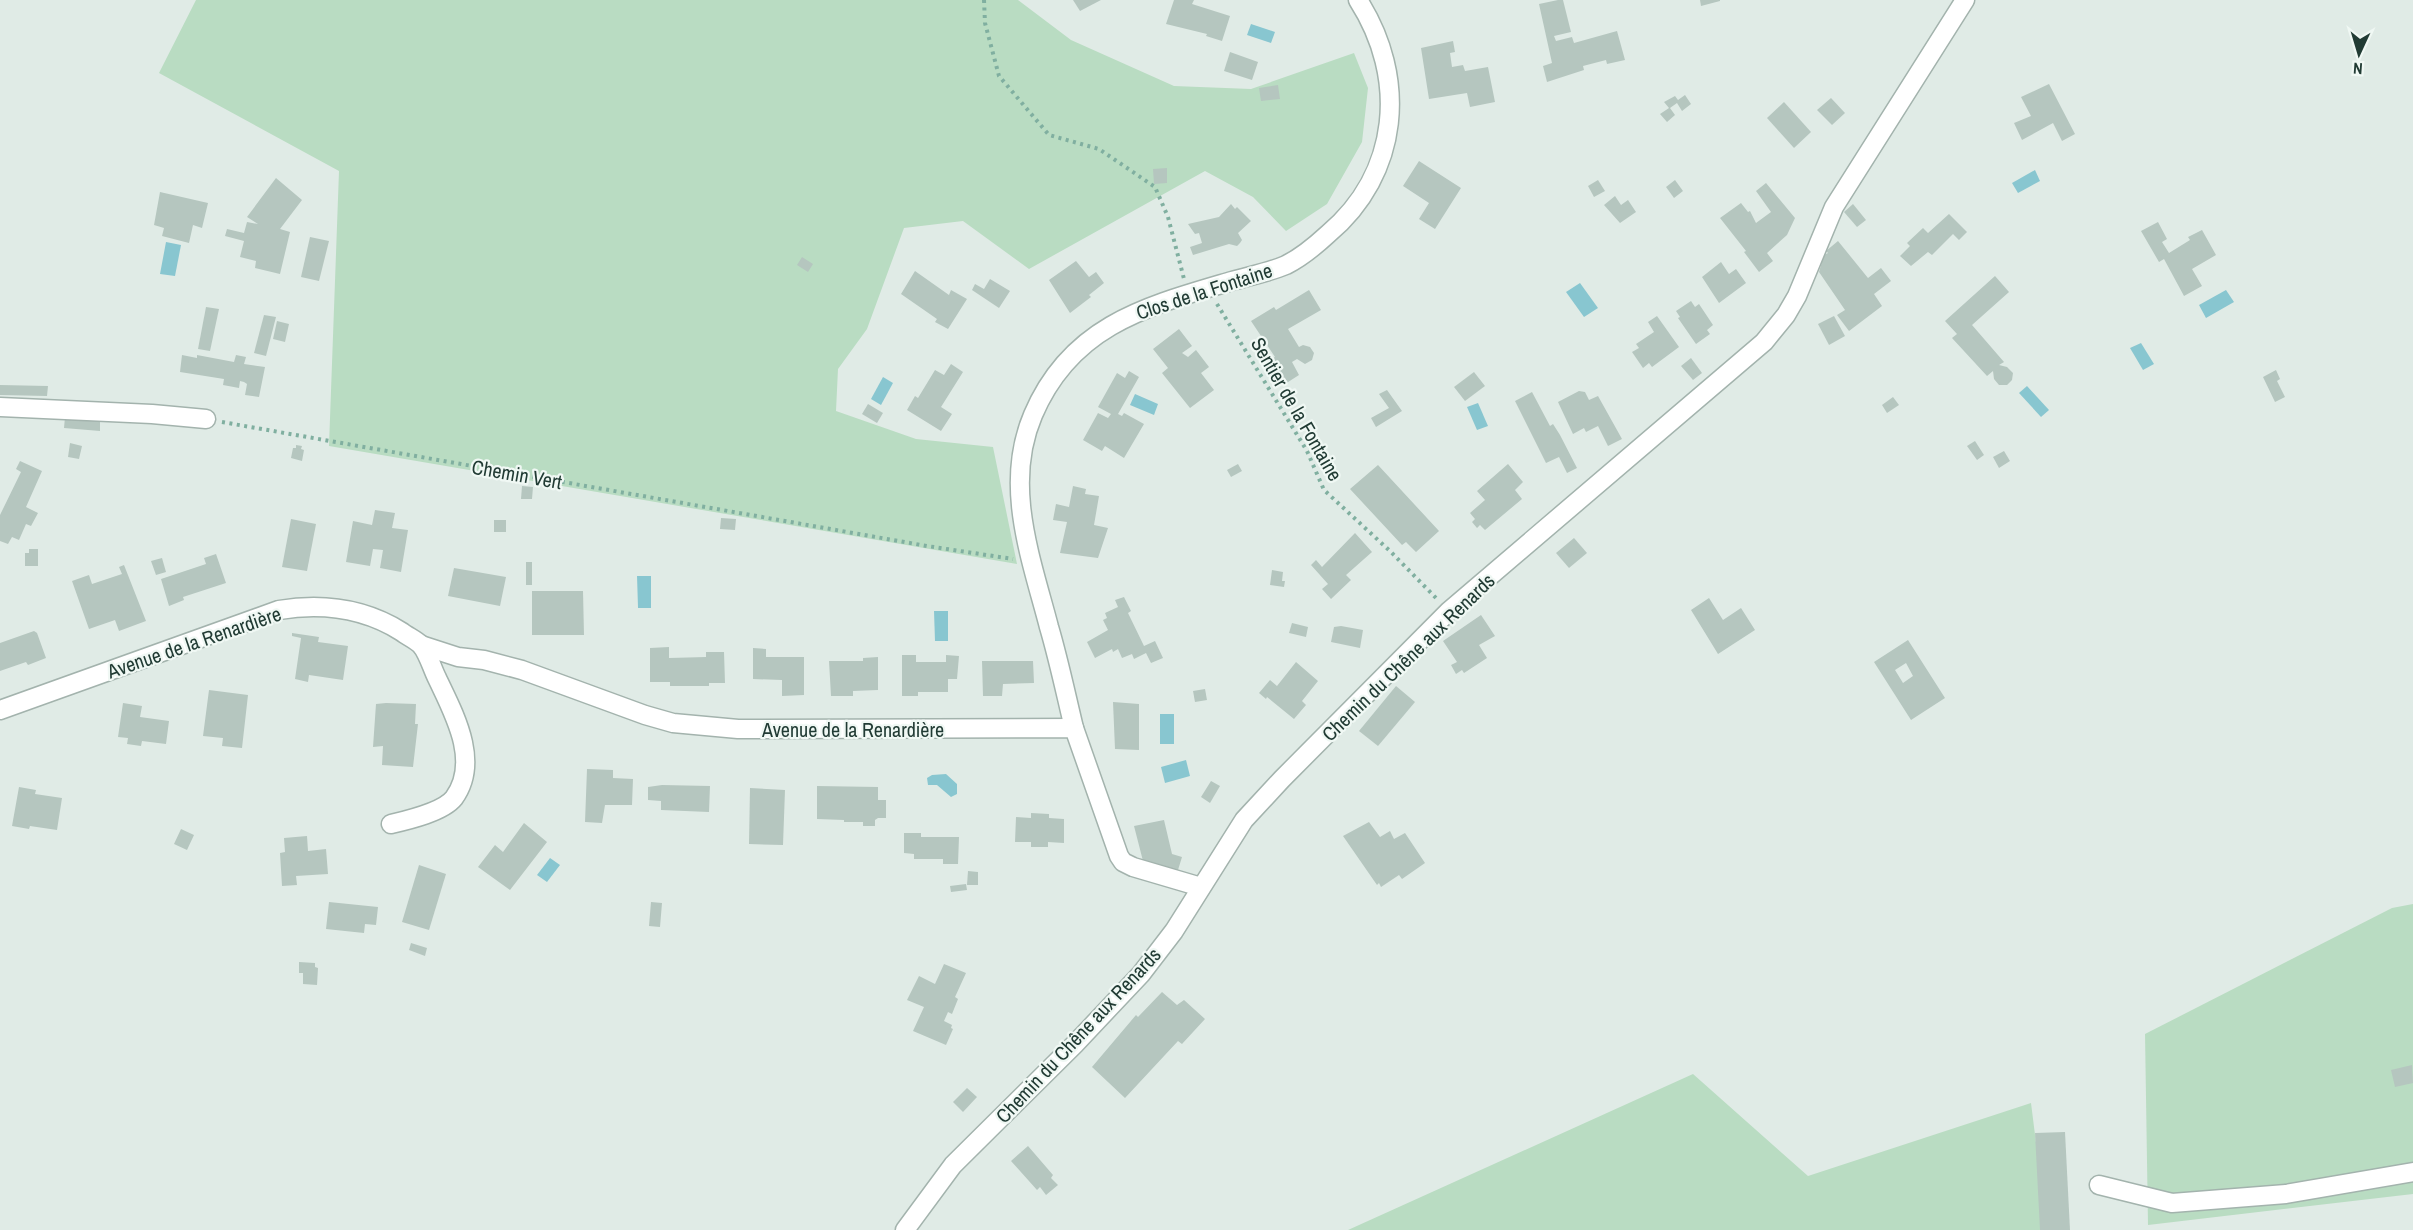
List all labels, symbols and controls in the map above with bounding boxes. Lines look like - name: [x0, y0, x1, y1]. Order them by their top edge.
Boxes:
- north arrow: [2329, 24, 2389, 84]
- text: N: [2352, 58, 2363, 80]
- street label: Clos de la Fontaine: [1133, 256, 1275, 326]
- street label: Sentier de la Fontaine: [1245, 332, 1349, 486]
- street label: Chemin Vert: [470, 453, 565, 495]
- street label: Chemin du Chêne aux Renards: [1316, 567, 1500, 747]
- street label: Avenue de la Renardière: [103, 600, 284, 685]
- street label: Avenue de la Renardière: [761, 716, 944, 743]
- street label: Chemin du Chêne aux Renards: [989, 941, 1167, 1129]

